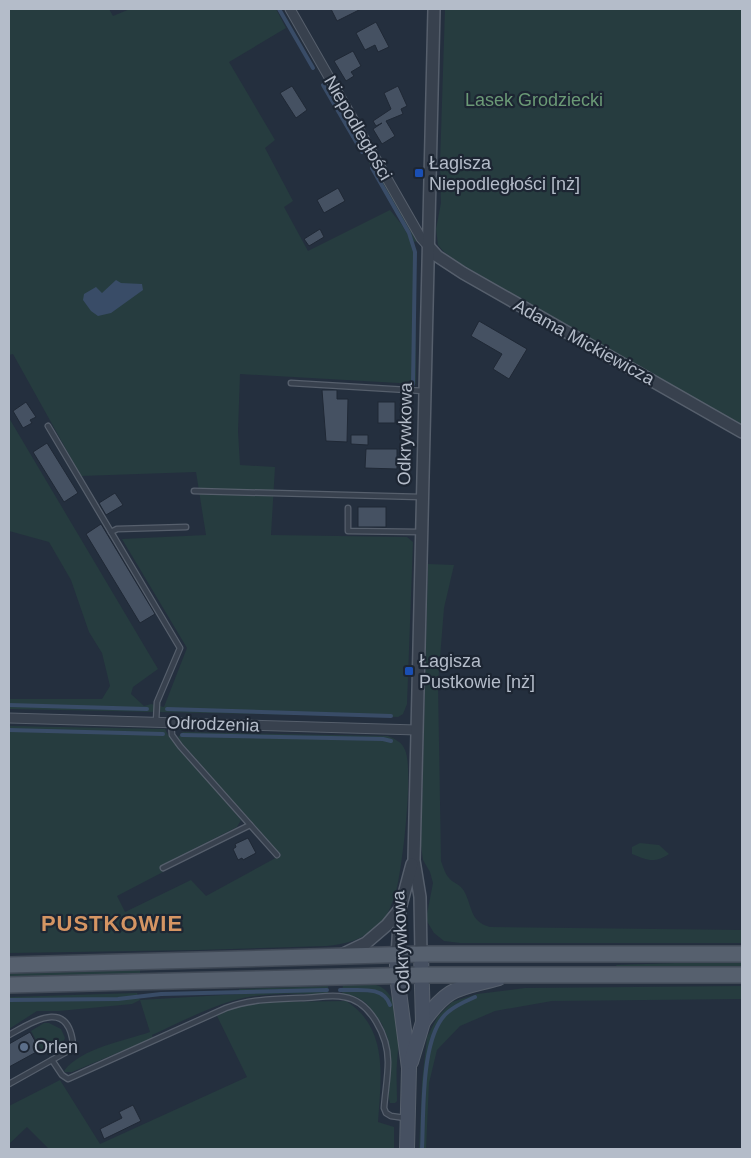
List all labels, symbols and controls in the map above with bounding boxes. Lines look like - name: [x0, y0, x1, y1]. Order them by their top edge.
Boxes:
- street label: Niepodległości: [320, 72, 396, 184]
- park label: Lasek Grodziecki: [465, 90, 603, 110]
- place label: Łagisza Niepodległości [nż]: [429, 153, 580, 194]
- marker: Łagisza Niepodległości [nż]: [413, 167, 425, 179]
- street label: Adama Mickiewicza: [510, 295, 659, 390]
- street label: Odkrywkowa: [394, 381, 416, 486]
- place label: Łagisza Pustkowie [nż]: [419, 651, 535, 692]
- marker: Łagisza Pustkowie [nż]: [403, 665, 415, 677]
- street label: Odrodzenia: [166, 712, 261, 736]
- street label: Odkrywkowa: [388, 889, 414, 994]
- district label: PUSTKOWIE: [41, 911, 183, 936]
- place label: Orlen: [34, 1037, 78, 1057]
- marker: Orlen: [18, 1041, 30, 1053]

